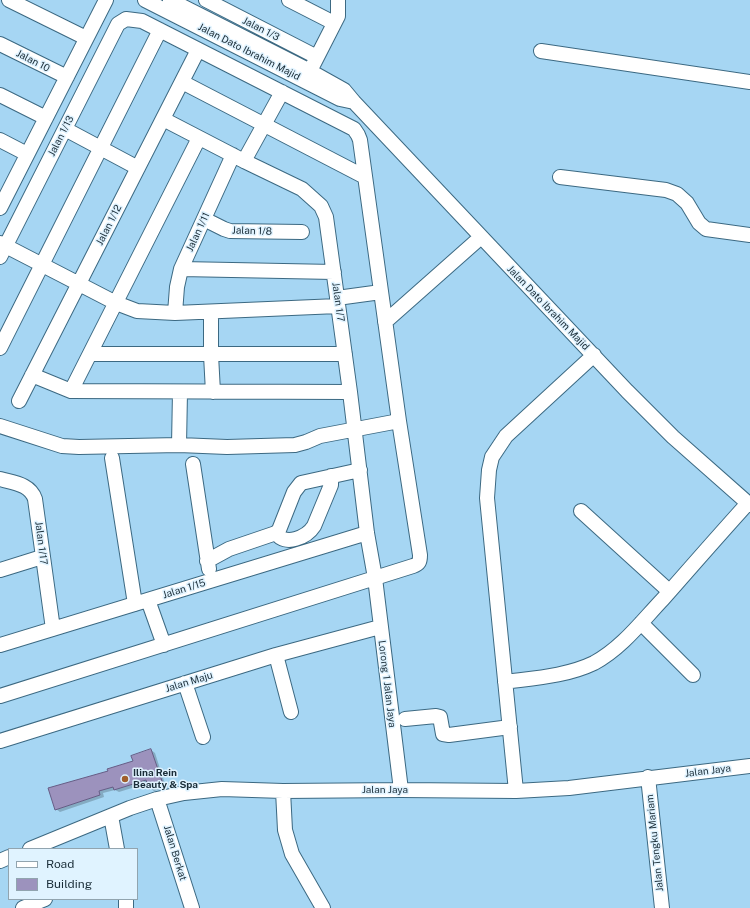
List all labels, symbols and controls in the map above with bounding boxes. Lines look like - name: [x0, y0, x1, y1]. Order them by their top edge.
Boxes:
- street label: Jalan 1/3: [240, 15, 282, 43]
- street label: Jalan Dato Ibrahim Majid: [196, 21, 302, 83]
- street label: Jalan 10: [14, 47, 52, 75]
- street label: Jalan 1/13: [46, 114, 76, 158]
- street label: Jalan 1/12: [94, 203, 124, 247]
- street label: Jalan 1/11: [184, 211, 212, 253]
- street label: Jalan 1/8: [232, 224, 272, 238]
- street label: Jalan Dato Ibrahim Majid: [504, 263, 592, 353]
- street label: Jalan 1/7: [329, 282, 347, 322]
- street label: Jalan 1/17: [32, 521, 50, 565]
- street label: Jalan 1/15: [161, 577, 207, 601]
- street label: Lorong 1 Jalan Jaya: [376, 640, 398, 728]
- street label: Jalan Maju: [164, 669, 214, 695]
- street label: Jalan Jaya: [684, 762, 732, 780]
- place label: Ilina Rein Beauty & Spa: [133, 767, 198, 790]
- marker: Ilina Rein Beauty & Spa: [120, 774, 130, 784]
- street label: Jalan Jaya: [362, 784, 408, 796]
- street label: Jalan Tengku Mariam: [644, 794, 666, 892]
- street label: Jalan Berkat: [161, 824, 189, 882]
- legend: [8, 848, 138, 900]
- text: Road: [46, 857, 74, 871]
- text: Building: [46, 877, 92, 891]

